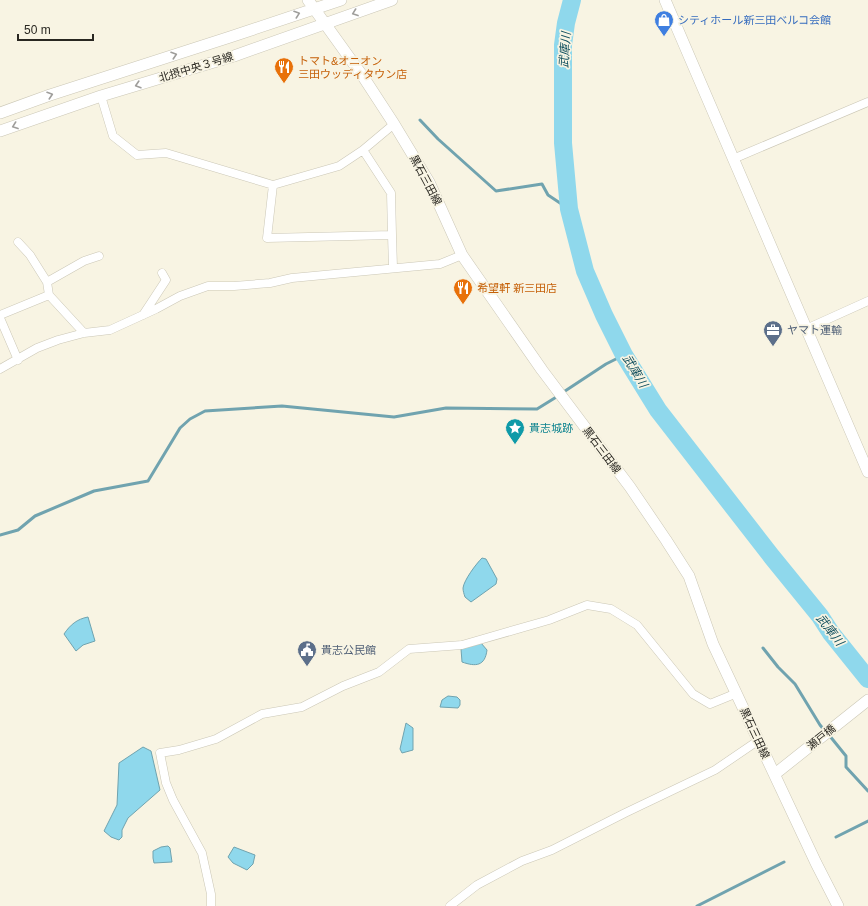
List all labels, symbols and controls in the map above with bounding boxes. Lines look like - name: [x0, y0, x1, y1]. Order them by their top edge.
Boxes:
- one-way arrow: [351, 8, 358, 17]
- shop icon: シティホール新三田ベルコ会館: [653, 9, 675, 37]
- one-way arrow: [293, 10, 300, 19]
- place label: シティホール新三田ベルコ会館: [678, 14, 831, 26]
- scale bar: [18, 16, 93, 42]
- text: 50 m: [24, 23, 51, 37]
- water label: 武庫川: [557, 30, 573, 68]
- street label: 北摂中央３号線: [157, 50, 235, 84]
- one-way arrow: [170, 52, 177, 60]
- place label: トマト&オニオン 三田ウッディタウン店: [298, 55, 407, 80]
- restaurant icon: トマト&オニオン 三田ウッディタウン店: [273, 56, 295, 84]
- one-way arrow: [135, 80, 142, 89]
- one-way arrow: [46, 91, 53, 100]
- one-way arrow: [12, 121, 19, 129]
- street label: 黒石三田線: [408, 153, 444, 207]
- restaurant icon: 希望軒 新三田店: [452, 277, 474, 305]
- place label: 希望軒 新三田店: [477, 282, 557, 294]
- office icon: ヤマト運輸: [762, 319, 784, 347]
- place label: ヤマト運輸: [787, 324, 842, 336]
- water label: 武庫川: [620, 352, 651, 392]
- place icon: 貴志城跡: [504, 417, 526, 445]
- place label: 貴志城跡: [529, 422, 573, 434]
- street label: 黒石三田線: [581, 424, 623, 476]
- water label: 武庫川: [813, 612, 848, 650]
- public building icon: 貴志公民館: [296, 639, 318, 667]
- place label: 貴志公民館: [321, 644, 376, 656]
- street label: 黒石三田線: [738, 706, 772, 760]
- street label: 瀬戸橋: [804, 722, 838, 752]

